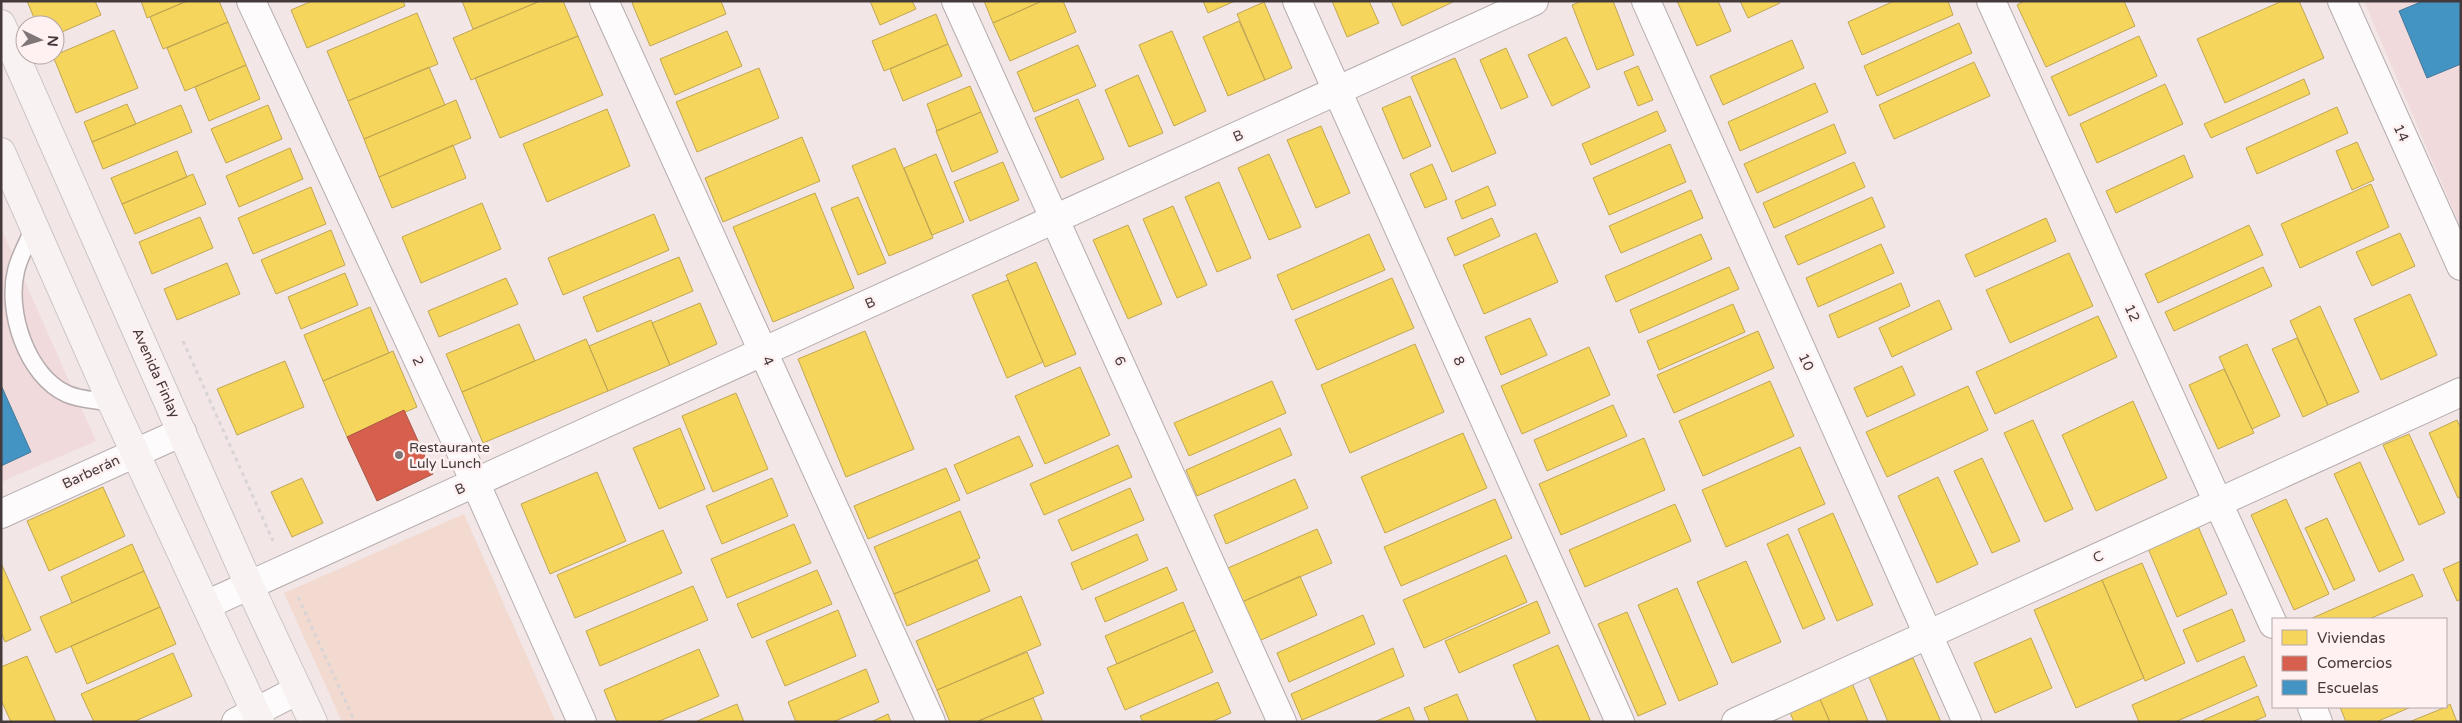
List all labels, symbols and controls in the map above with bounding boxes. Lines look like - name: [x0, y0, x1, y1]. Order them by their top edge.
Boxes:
- north arrow: [15, 15, 65, 65]
- text: N: [43, 35, 61, 47]
- street label: 14: [2390, 122, 2412, 145]
- street label: B: [1230, 126, 1246, 146]
- street label: B: [862, 293, 878, 313]
- street label: 12: [2121, 302, 2143, 324]
- street label: Avenida Finlay: [129, 325, 184, 421]
- street label: 10: [1795, 351, 1817, 374]
- street label: 2: [408, 353, 428, 369]
- street label: 4: [758, 354, 778, 369]
- street label: 6: [1110, 354, 1130, 369]
- street label: 8: [1449, 354, 1469, 369]
- place label: Restaurante Luly Lunch: [409, 439, 490, 472]
- marker: Restaurante Luly Lunch: [393, 449, 405, 461]
- street label: Barberán: [60, 451, 122, 493]
- street label: B: [452, 479, 468, 499]
- street label: C: [2090, 547, 2106, 567]
- legend: [2272, 618, 2447, 708]
- text: Viviendas: [2317, 629, 2385, 647]
- text: Comercios: [2317, 654, 2392, 672]
- text: Escuelas: [2317, 679, 2379, 697]

